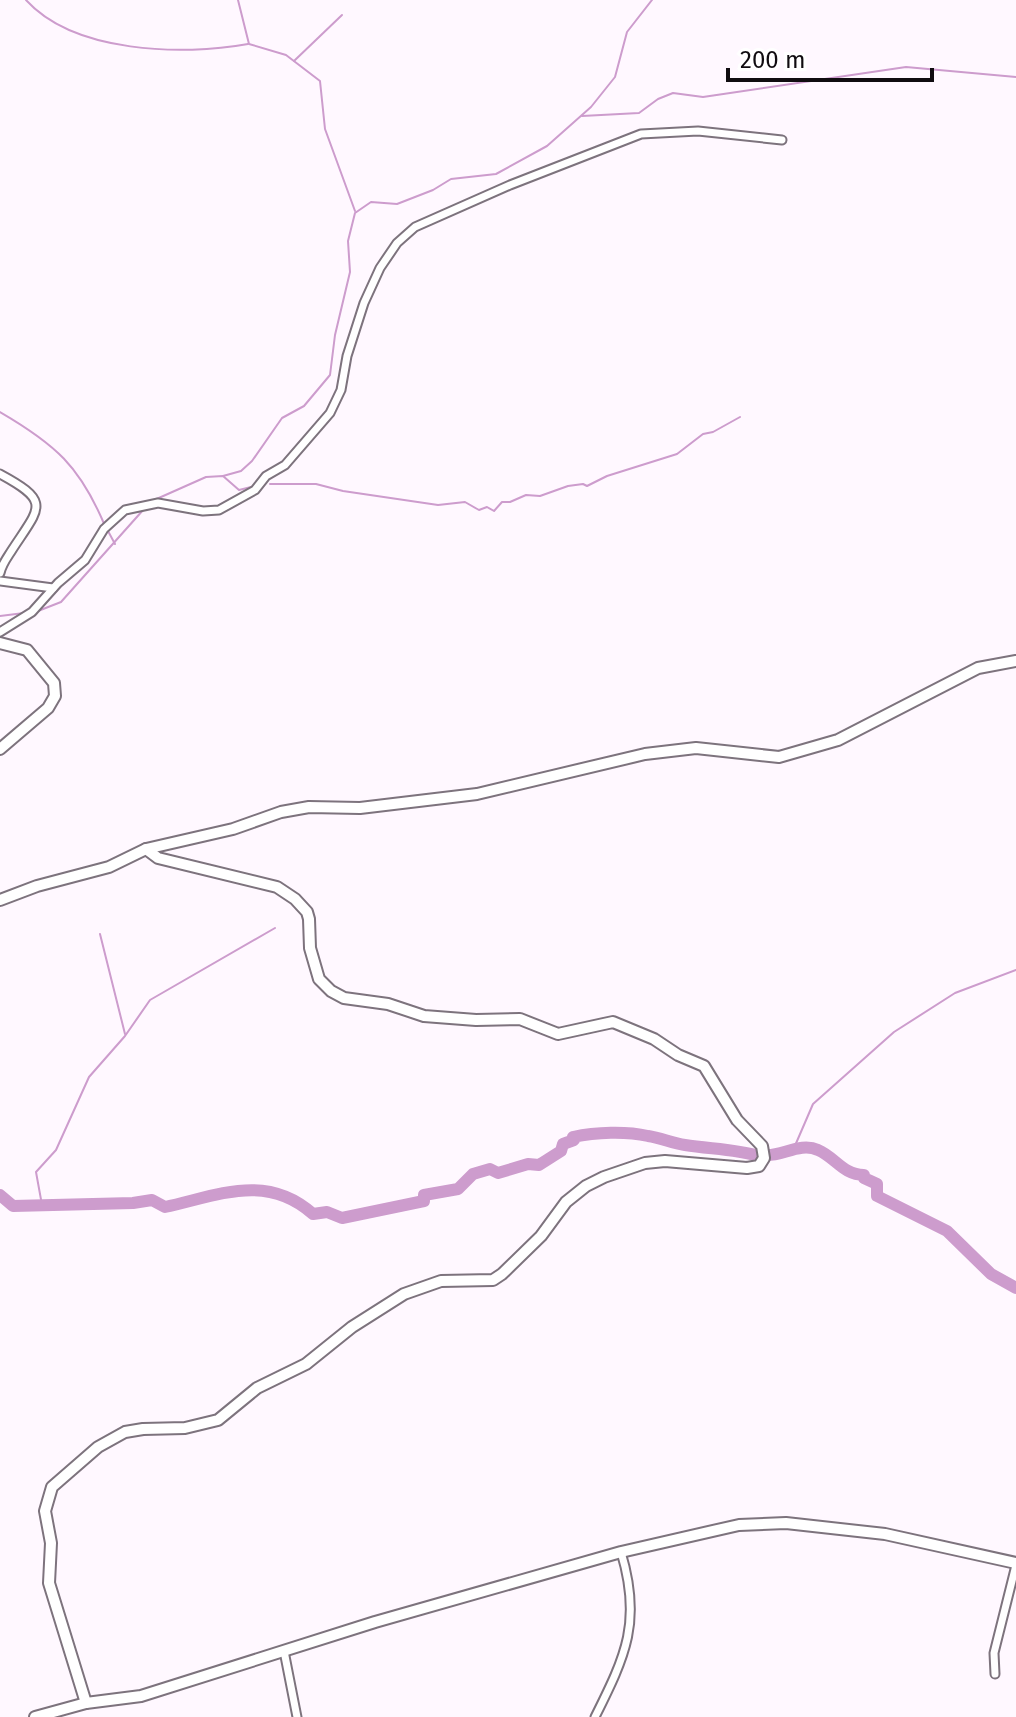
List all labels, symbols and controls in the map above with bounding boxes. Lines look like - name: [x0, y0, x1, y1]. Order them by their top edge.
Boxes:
- scale bar: [728, 32, 932, 82]
- text: 200 m: [740, 46, 806, 74]

